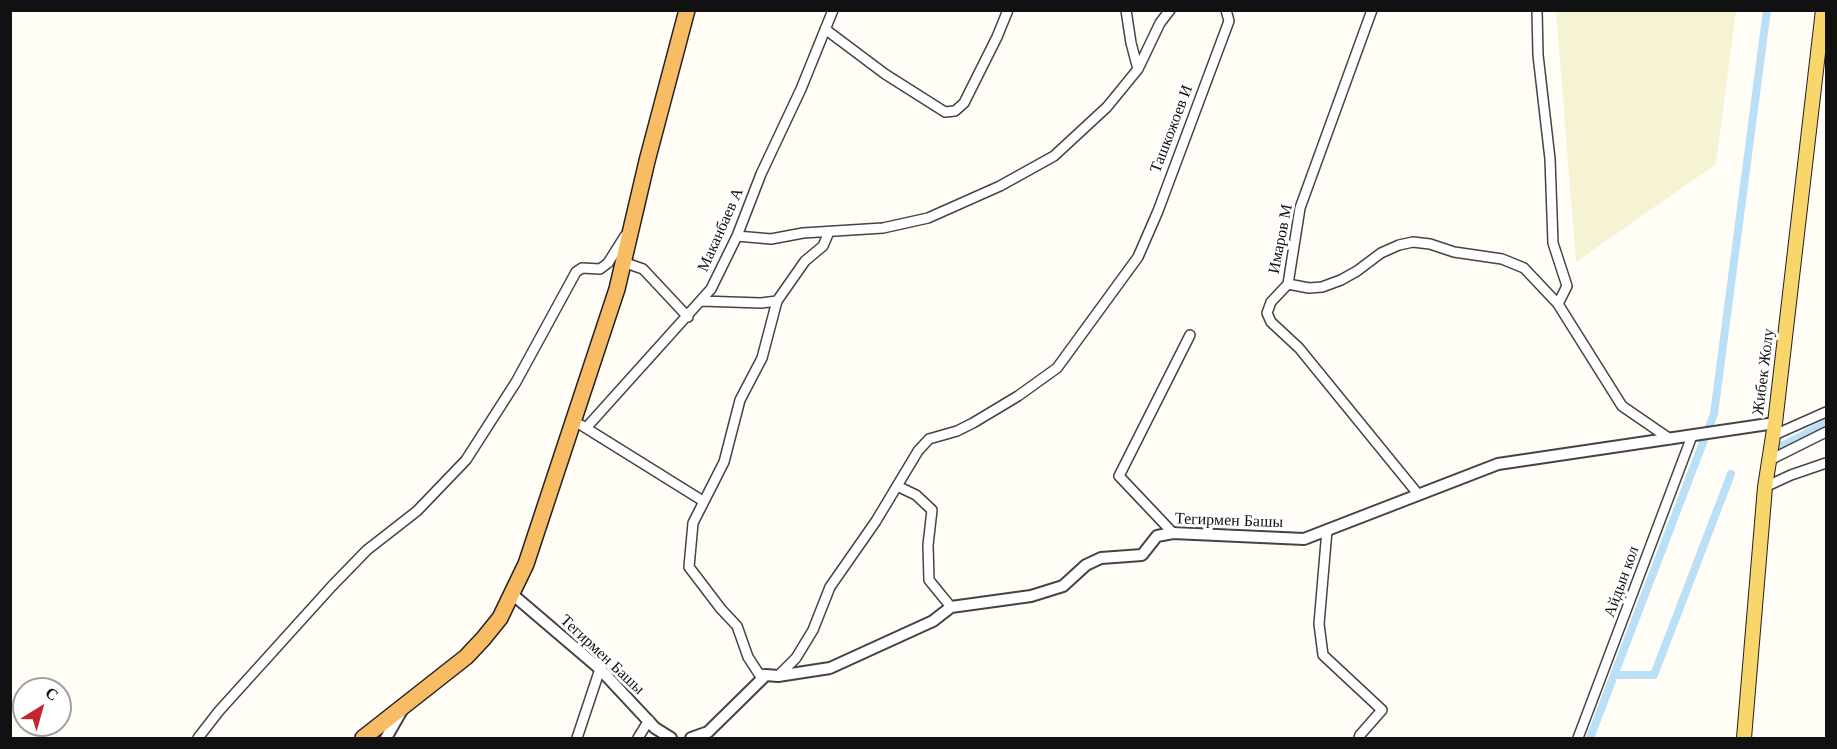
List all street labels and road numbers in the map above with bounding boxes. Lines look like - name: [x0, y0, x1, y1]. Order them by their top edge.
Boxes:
- street label: Ташкожоев И: [1146, 82, 1198, 176]
- street label: Маканбаев А: [694, 185, 748, 275]
- street label: Имаров М: [1265, 203, 1297, 275]
- street label: Жибек Жолу: [1749, 328, 1779, 416]
- street label: Тегирмен Башы: [1175, 510, 1283, 532]
- street label: Айдын кол: [1600, 544, 1644, 620]
- street label: Тегирмен Башы: [556, 611, 648, 699]

